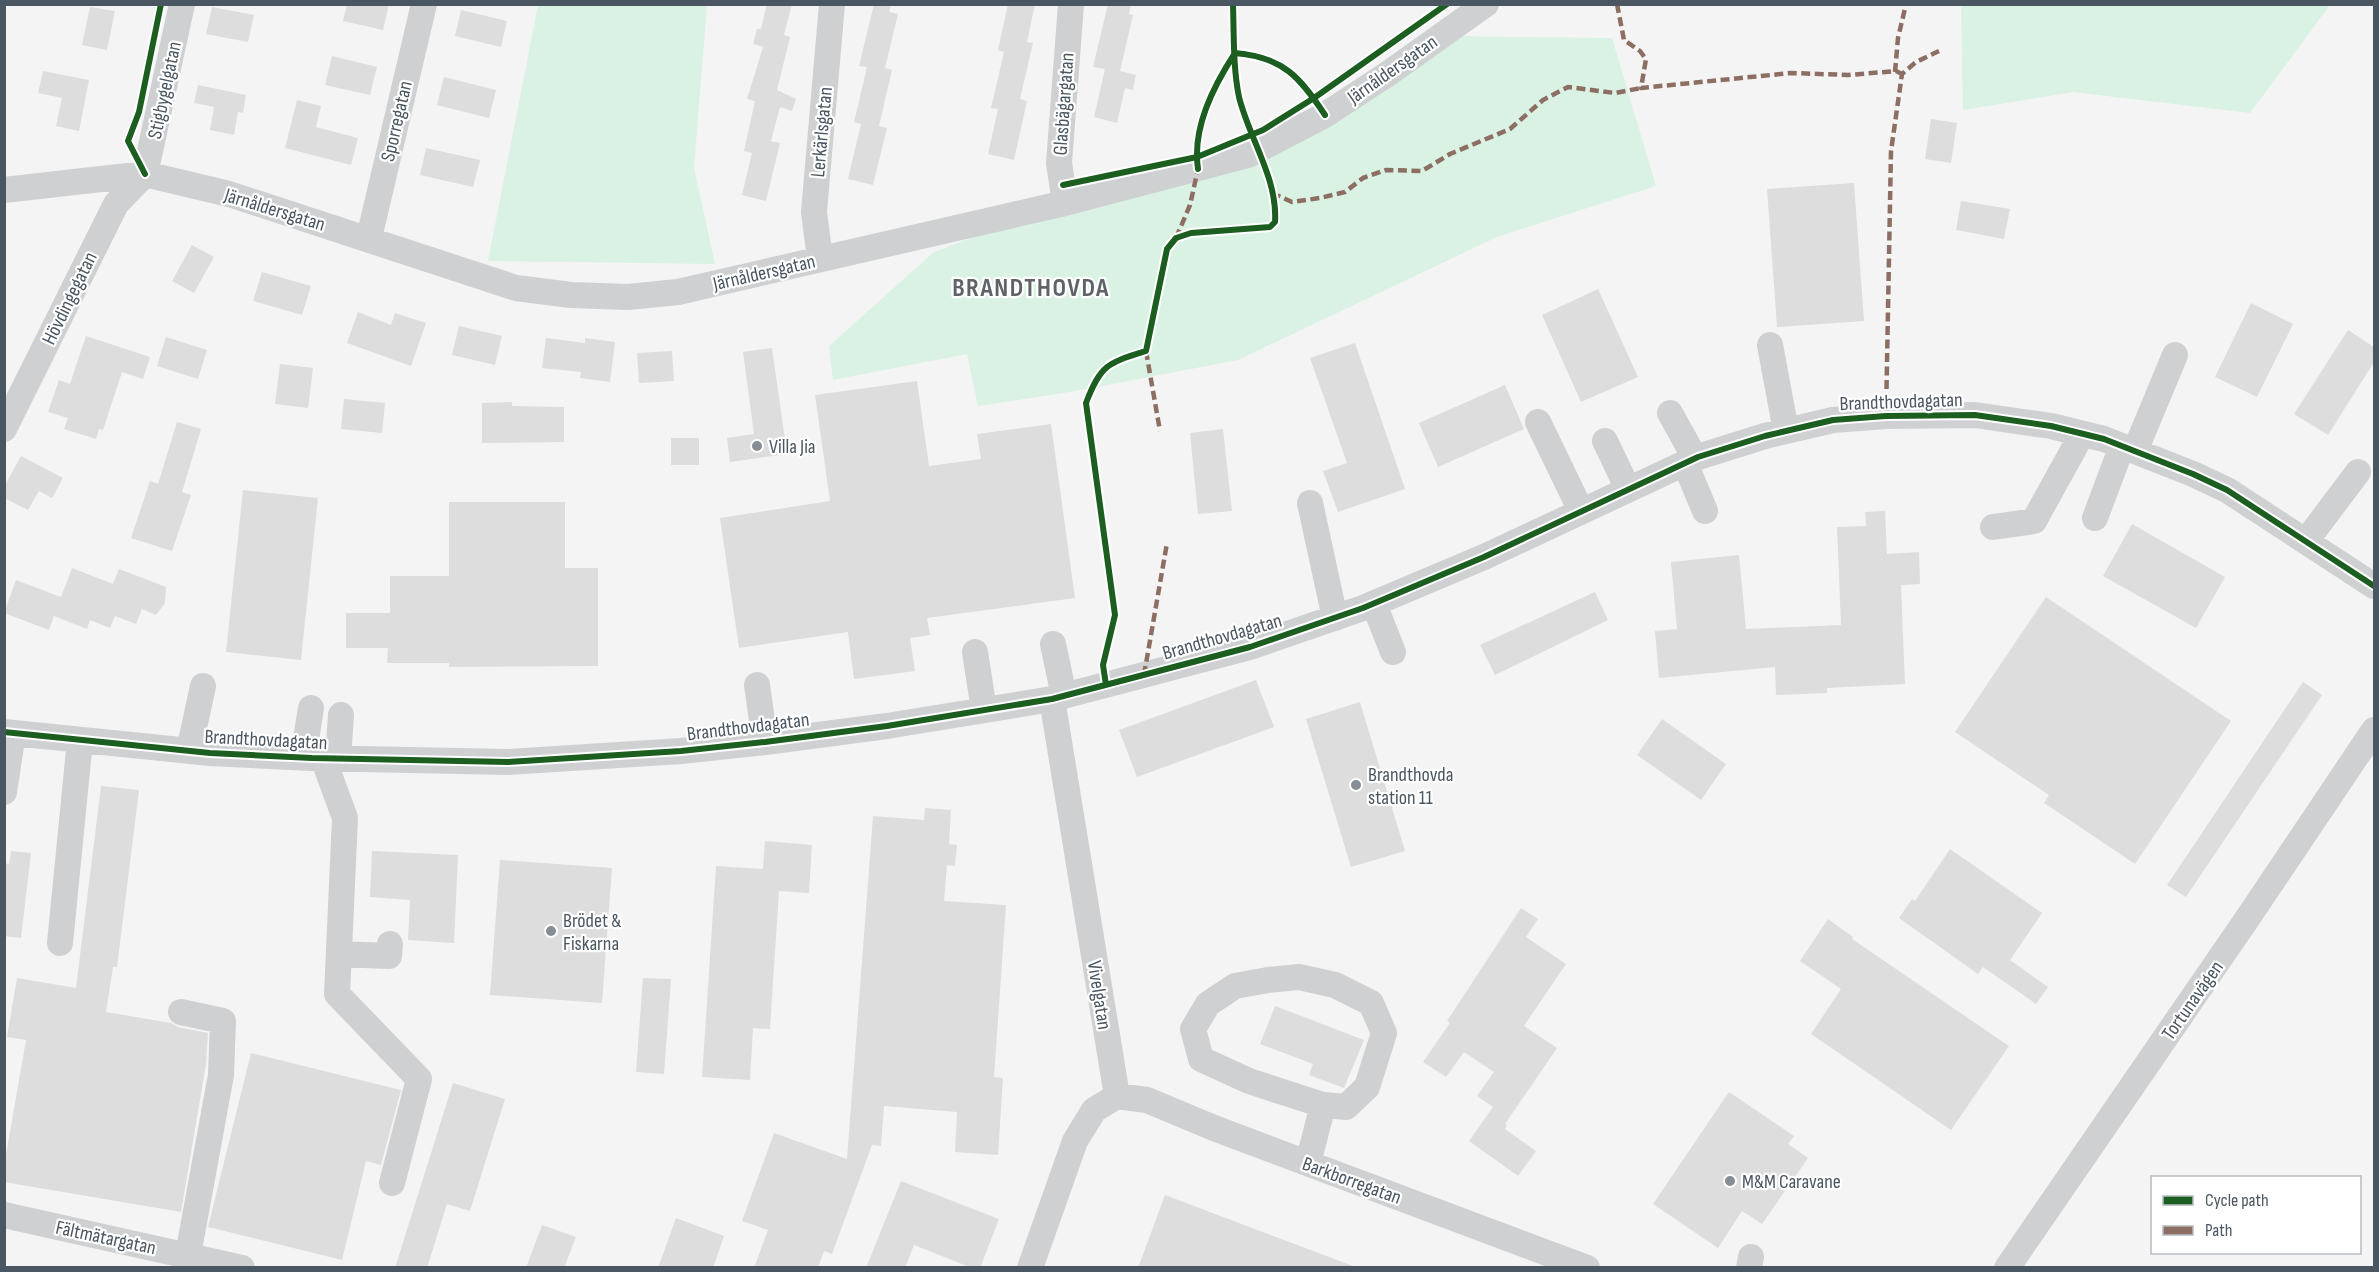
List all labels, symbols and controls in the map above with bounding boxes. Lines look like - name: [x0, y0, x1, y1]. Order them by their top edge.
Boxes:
- street label: Järnåldersgatan: [1342, 30, 1442, 110]
- street label: Stigbygelgatan: [143, 39, 187, 141]
- street label: Glasbägargatan: [1048, 52, 1080, 156]
- street label: Sporregatan: [376, 79, 418, 164]
- street label: Lerkärlsgatan: [806, 86, 838, 178]
- street label: Järnåldersgatan: [220, 183, 328, 237]
- street label: Hövdingegatan: [37, 248, 103, 349]
- street label: Järnåldersgatan: [710, 250, 818, 297]
- district label: BRANDTHOVDA: [952, 273, 1110, 304]
- street label: Brandthovdagatan: [1839, 388, 1963, 416]
- place label: Villa Jia: [769, 435, 816, 459]
- marker: Villa Jia: [750, 439, 764, 453]
- street label: Brandthovdagatan: [1160, 608, 1285, 665]
- street label: Brandthovdagatan: [686, 708, 811, 746]
- street label: Brandthovdagatan: [204, 725, 328, 755]
- place label: Brandthovda station 11: [1368, 763, 1453, 810]
- marker: Brandthovda station 11: [1349, 778, 1363, 792]
- place label: Brödet & Fiskarna: [563, 909, 621, 956]
- marker: Brödet & Fiskarna: [544, 924, 558, 938]
- street label: Tortunavägen: [2157, 956, 2229, 1045]
- street label: Vivelgatan: [1082, 959, 1116, 1031]
- street label: Barkborregatan: [1299, 1152, 1404, 1210]
- place label: M&M Caravane: [1742, 1170, 1841, 1194]
- marker: M&M Caravane: [1723, 1174, 1737, 1188]
- legend: [2151, 1176, 2361, 1254]
- text: Cycle path: [2205, 1190, 2269, 1211]
- street label: Fältmätargatan: [53, 1216, 158, 1260]
- text: Path: [2205, 1220, 2233, 1241]

